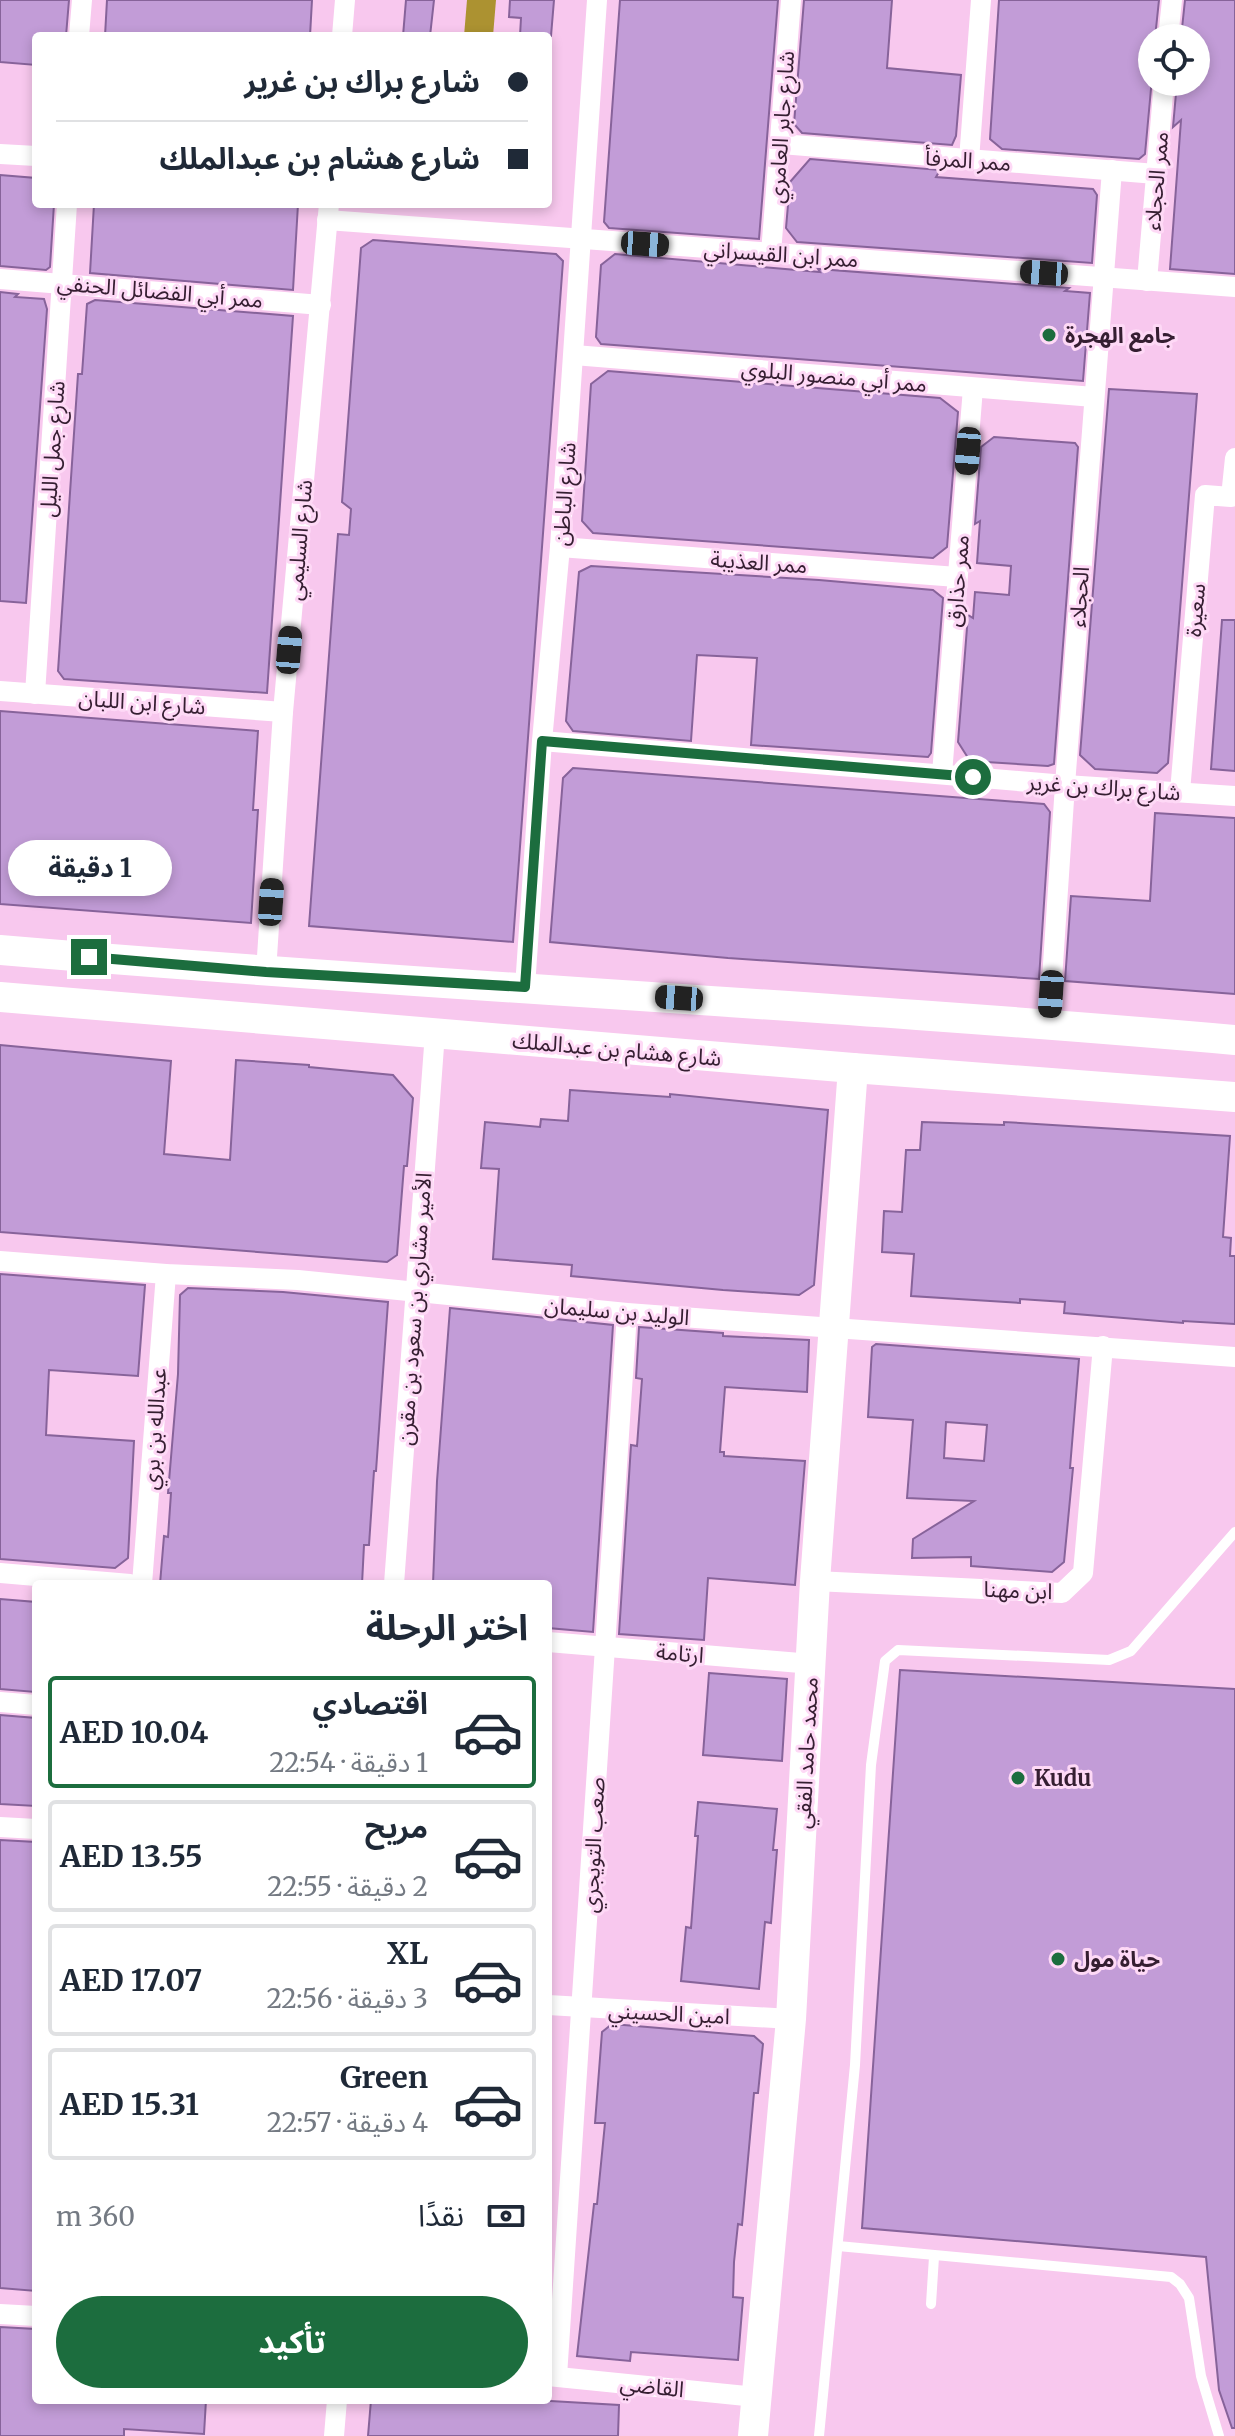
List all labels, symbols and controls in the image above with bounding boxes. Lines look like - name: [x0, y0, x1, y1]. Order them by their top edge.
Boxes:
- map controls: [1138, 24, 1210, 96]
- button: locate: [1138, 24, 1210, 96]
- street label: شارع جابر العامري: [762, 50, 803, 205]
- text: شارع براك بن غرير: [244, 62, 480, 100]
- street label: ممر الحجلاء: [1138, 130, 1174, 232]
- text: شارع هشام بن عبدالملك: [160, 139, 480, 177]
- street label: ممر المرفأ: [924, 143, 1012, 177]
- car: [620, 230, 670, 258]
- street label: ممر ابن القيسراني: [703, 235, 859, 276]
- car: [1019, 259, 1069, 287]
- street label: ممر أبي الفضائل الحنفي: [56, 268, 264, 317]
- place label: جامع الهجرة: [1065, 321, 1175, 352]
- marker: جامع الهجرة: [1040, 326, 1058, 344]
- street label: ممر أبي منصور البلوي: [740, 354, 928, 401]
- street label: شارع جمل الليل: [33, 380, 74, 518]
- car: [954, 426, 982, 476]
- street label: شارع الباطن: [546, 441, 585, 547]
- street label: شارع السليمي: [280, 478, 321, 602]
- street label: ممر حذارق: [939, 534, 975, 628]
- street label: ممر العذيبة: [710, 545, 808, 579]
- street label: الحجلاء: [1063, 565, 1095, 629]
- street label: سعيرة: [1179, 582, 1211, 638]
- car: [275, 625, 303, 675]
- street label: شارع ابن اللبان: [77, 684, 206, 723]
- route start: [955, 759, 991, 795]
- street label: شارع براك بن غرير: [1025, 768, 1182, 809]
- callout: 1 دقيقة: [7, 841, 171, 897]
- text: 1 دقيقة: [48, 851, 132, 884]
- car: [257, 877, 285, 927]
- route end: [71, 939, 107, 975]
- car: [1037, 969, 1065, 1019]
- car: [654, 984, 704, 1012]
- street label: شارع هشام بن عبدالملك: [511, 1026, 723, 1075]
- street label: الأمير مشاري بن سعود بن مقرن: [390, 1171, 441, 1447]
- street label: الوليد بن سليمان: [543, 1291, 691, 1331]
- street label: عبدالله بن بري: [136, 1367, 175, 1491]
- street label: ابن مهنا: [983, 1575, 1053, 1605]
- text: اختر الرحلة: [366, 1605, 528, 1650]
- street label: ارتامة: [655, 1637, 705, 1669]
- street label: محمد حامد الفقي: [788, 1676, 827, 1830]
- text: اقتصادي: [313, 1684, 428, 1722]
- icon: car: [452, 1696, 524, 1768]
- text: AED 10.04: [60, 1713, 208, 1751]
- text: 1 دقيقة · 22:54: [269, 1746, 428, 1779]
- place label: Kudu: [1034, 1764, 1091, 1792]
- marker: Kudu: [1009, 1769, 1027, 1787]
- street label: صعب التويجري: [575, 1776, 614, 1914]
- text: مريح: [365, 1808, 428, 1846]
- icon: car: [452, 1820, 524, 1892]
- text: AED 13.55: [60, 1837, 202, 1875]
- text: 2 دقيقة · 22:55: [267, 1870, 428, 1903]
- text: XL: [387, 1934, 428, 1972]
- icon: car: [452, 1944, 524, 2016]
- place label: حياة مول: [1074, 1945, 1160, 1973]
- marker: حياة مول: [1049, 1950, 1067, 1968]
- text: AED 17.07: [60, 1961, 202, 1999]
- text: 3 دقيقة · 22:56: [266, 1982, 428, 2015]
- street label: امين الحسيني: [607, 1996, 731, 2033]
- text: Green: [340, 2058, 428, 2096]
- icon: car: [452, 2068, 524, 2140]
- text: AED 15.31: [60, 2085, 199, 2123]
- text: 4 دقيقة · 22:57: [267, 2106, 428, 2139]
- icon: cash: [484, 2194, 528, 2238]
- text: نقدًا: [418, 2196, 464, 2234]
- text: 360 m: [56, 2200, 135, 2233]
- button: تأكيد: [56, 2296, 528, 2388]
- street label: القاضي: [618, 2369, 685, 2406]

